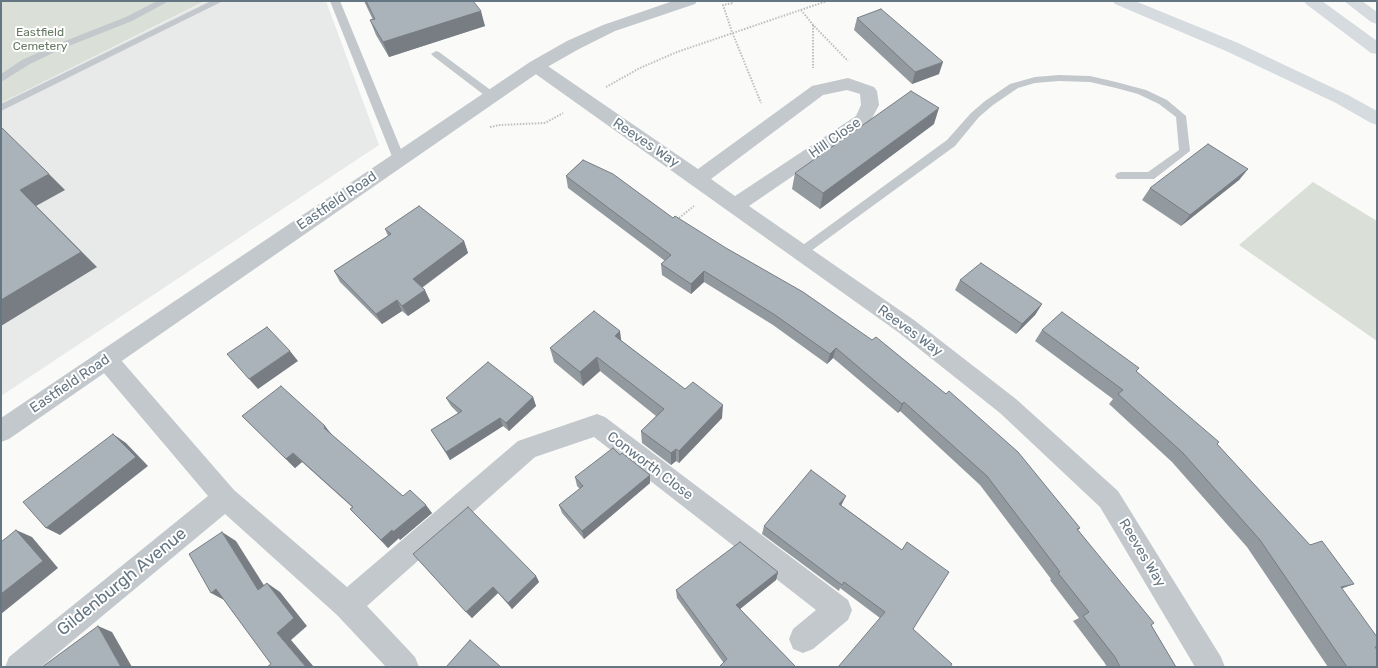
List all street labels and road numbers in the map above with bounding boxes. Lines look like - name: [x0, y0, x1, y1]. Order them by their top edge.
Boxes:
- street label: Hill Close: [806, 114, 864, 162]
- street label: Reeves Way: [610, 115, 682, 171]
- street label: Eastfield Road: [294, 168, 380, 234]
- street label: Reeves Way: [874, 302, 946, 360]
- street label: Eastfield Road: [27, 351, 113, 417]
- street label: Conworth Close: [604, 428, 696, 504]
- street label: Reeves Way: [1115, 516, 1169, 590]
- street label: Gildenburgh Avenue: [53, 524, 191, 640]

